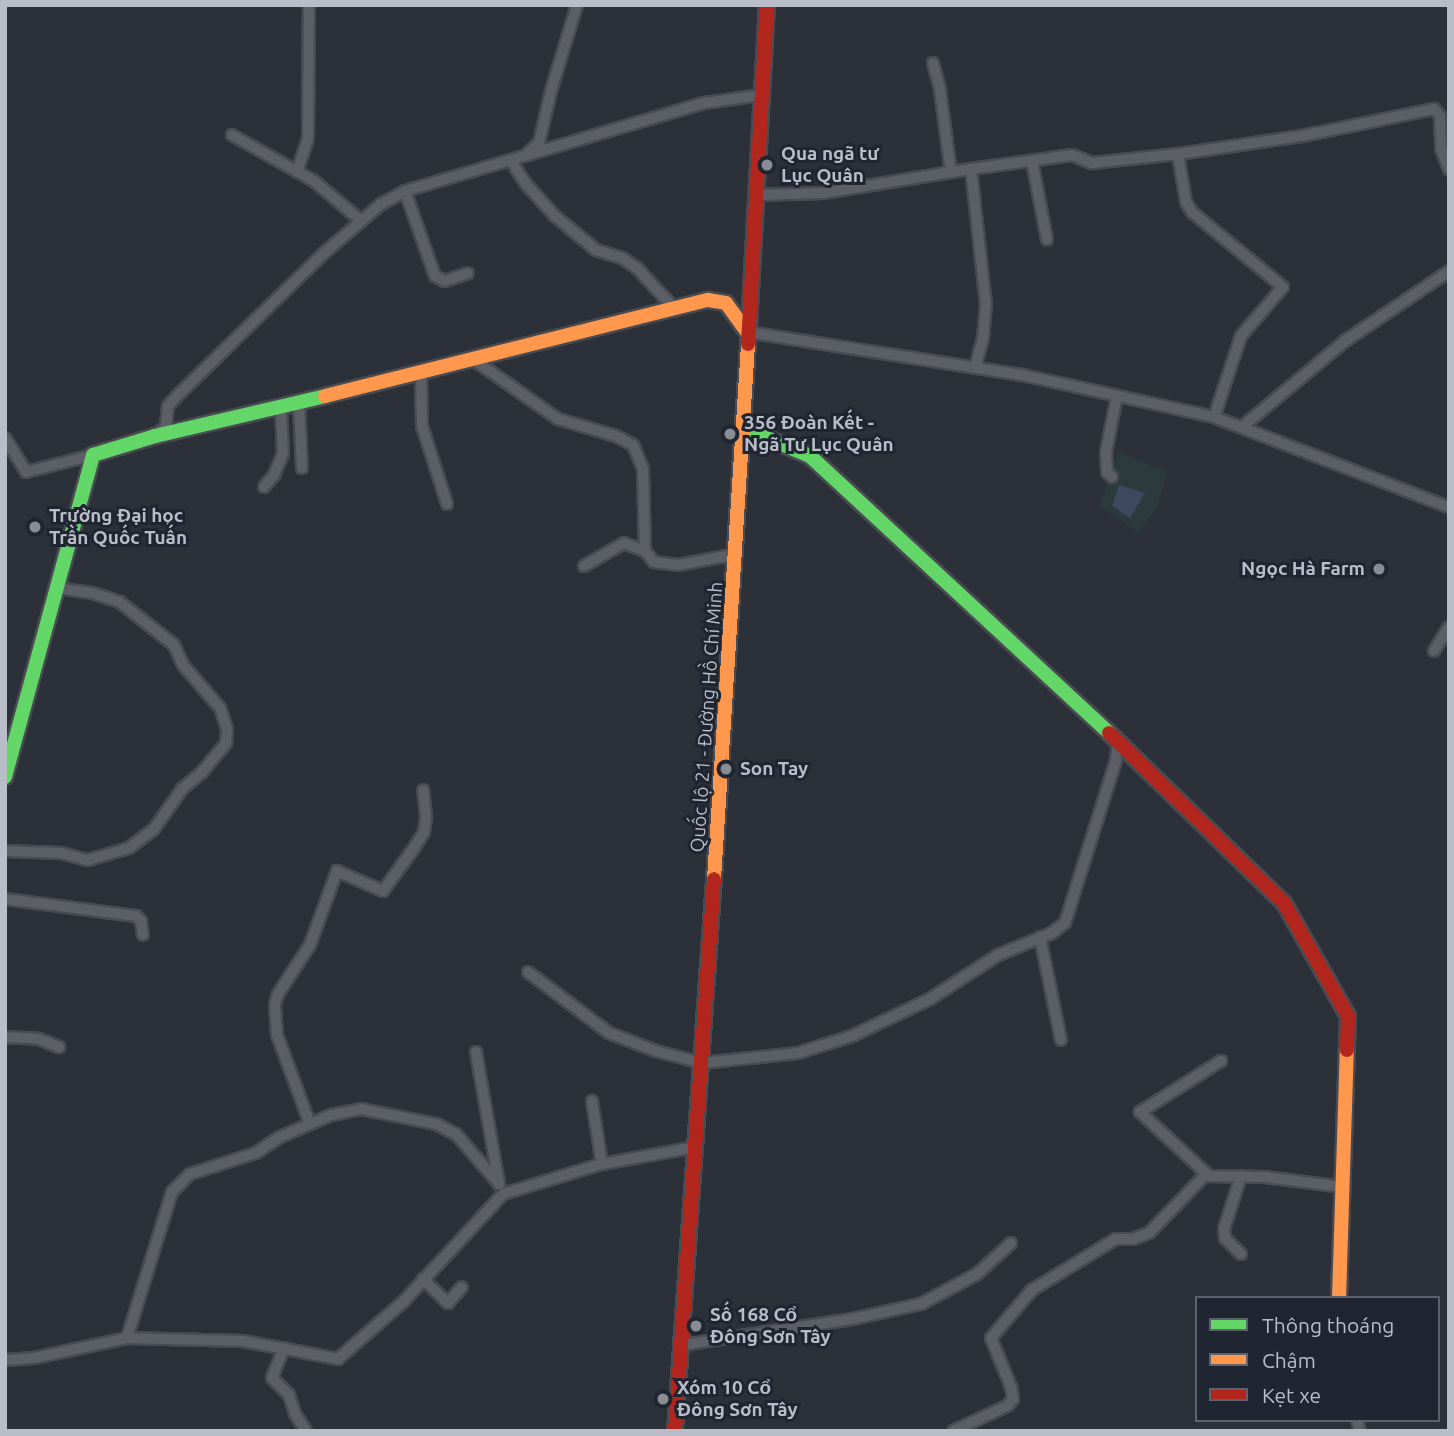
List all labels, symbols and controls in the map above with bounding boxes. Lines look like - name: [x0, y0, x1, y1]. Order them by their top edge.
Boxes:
- place label: Qua ngã tư Lục Quân: [781, 143, 879, 187]
- marker: Qua ngã tư Lục Quân: [759, 157, 775, 173]
- place label: 356 Đoàn Kết - Ngã Tư Lục Quân: [744, 412, 894, 456]
- marker: 356 Đoàn Kết - Ngã Tư Lục Quân: [722, 426, 738, 442]
- place label: Trường Đại học Trần Quốc Tuấn: [49, 505, 187, 549]
- marker: Trường Đại học Trần Quốc Tuấn: [27, 519, 43, 535]
- place label: Ngọc Hà Farm: [1241, 558, 1365, 580]
- marker: Ngọc Hà Farm: [1371, 561, 1387, 577]
- street label: Quốc lộ 21 - Đường Hồ Chí Minh: [686, 581, 728, 853]
- place label: Son Tay: [740, 758, 808, 780]
- marker: Son Tay: [718, 761, 734, 777]
- legend: [1195, 1296, 1440, 1422]
- place label: Số 168 Cổ Đông Sơn Tây: [710, 1304, 831, 1348]
- text: Thông thoáng: [1262, 1313, 1394, 1337]
- marker: Số 168 Cổ Đông Sơn Tây: [688, 1318, 704, 1334]
- text: Chậm: [1262, 1348, 1316, 1372]
- place label: Xóm 10 Cổ Đông Sơn Tây: [677, 1377, 798, 1421]
- text: Kẹt xe: [1262, 1383, 1321, 1407]
- marker: Xóm 10 Cổ Đông Sơn Tây: [655, 1391, 671, 1407]

